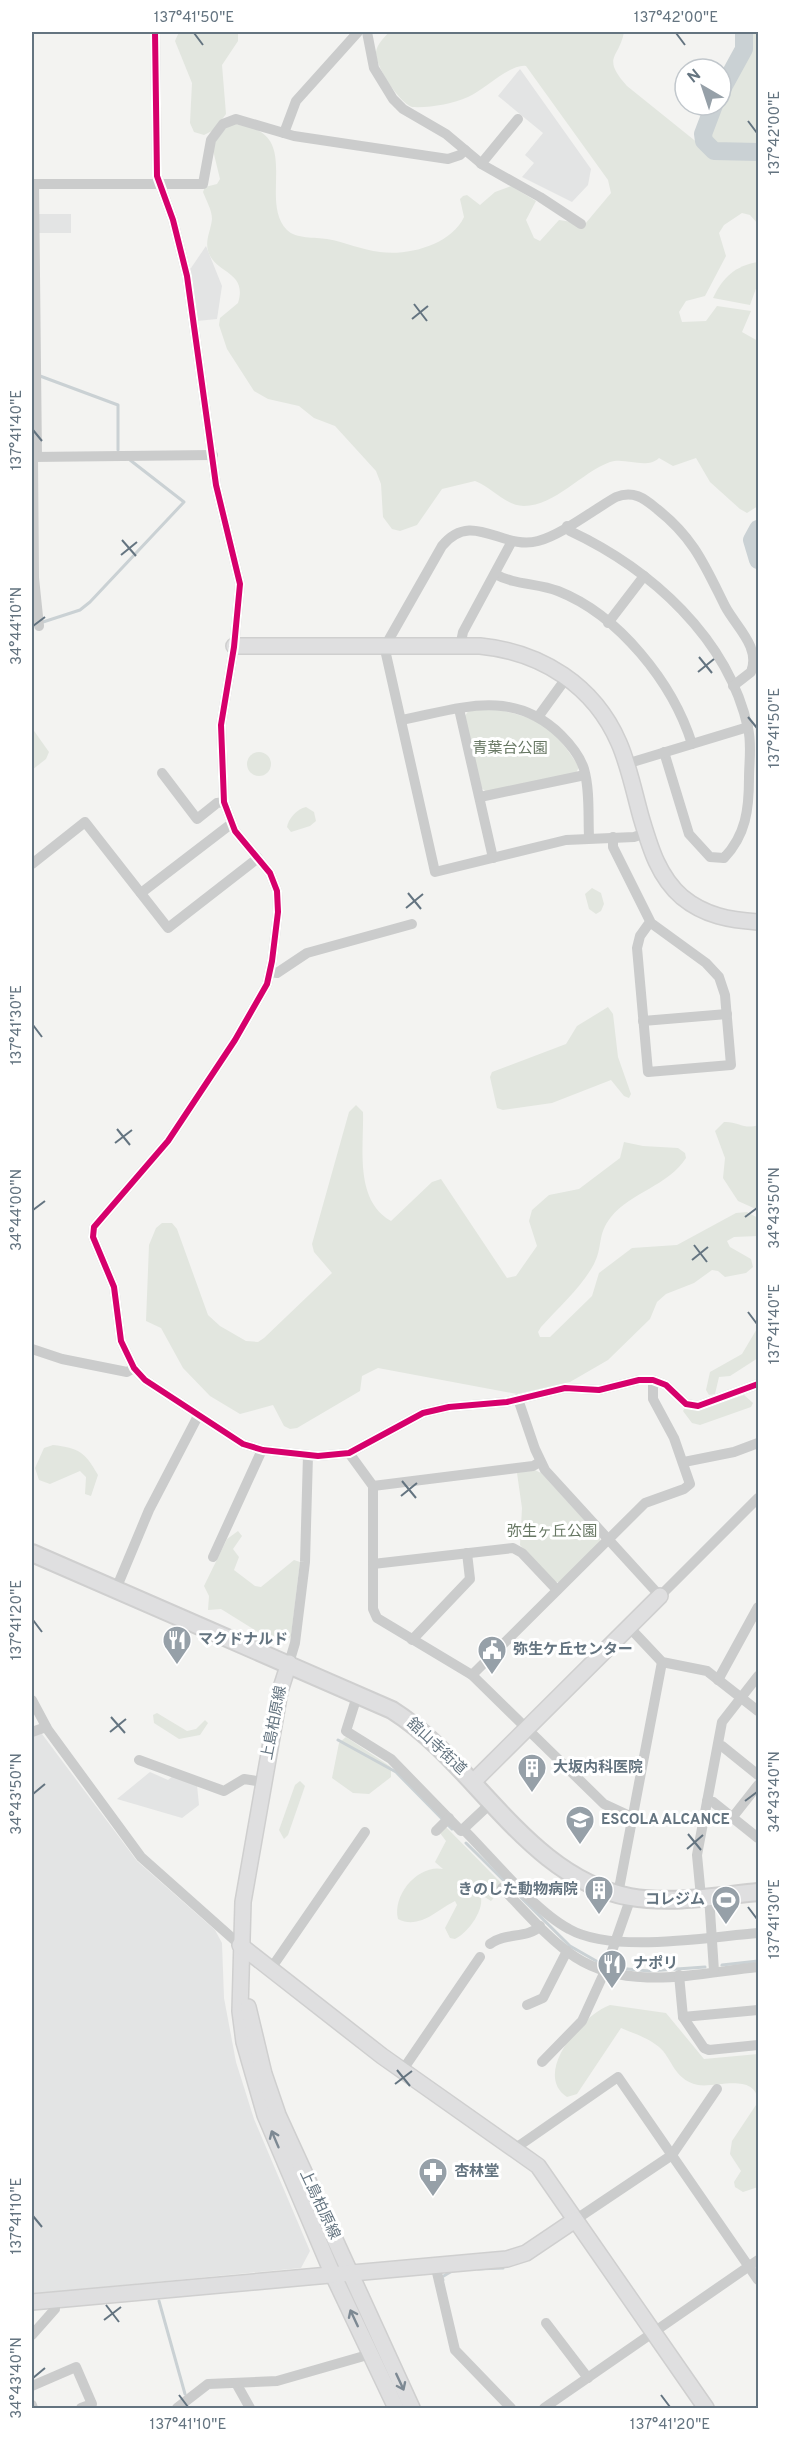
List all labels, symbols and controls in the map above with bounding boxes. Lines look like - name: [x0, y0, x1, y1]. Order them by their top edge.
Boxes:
- text: 137°41'50"E: [154, 9, 234, 28]
- text: 137°42'00"E: [634, 9, 718, 28]
- north arrow: [673, 57, 733, 117]
- text: N: [684, 66, 706, 88]
- text: 137°42'00"E: [766, 91, 785, 175]
- text: 137°41'40"E: [8, 390, 27, 470]
- text: 34°44'10"N: [8, 587, 27, 665]
- text: 137°41'50"E: [766, 688, 785, 768]
- park label: 青葉台公園: [472, 740, 548, 759]
- text: 137°41'30"E: [8, 985, 27, 1065]
- text: 34°43'50"N: [766, 1167, 785, 1249]
- text: 34°44'00"N: [8, 1169, 27, 1251]
- text: 137°41'40"E: [766, 1284, 785, 1364]
- park label: 弥生ヶ丘公園: [507, 1523, 597, 1542]
- text: 137°41'20"E: [8, 1580, 27, 1660]
- restaurant icon: マクドナルド: [161, 1624, 193, 1666]
- place label: マクドナルド: [198, 1631, 288, 1650]
- public building icon: 弥生ケ丘センター: [476, 1634, 508, 1676]
- place label: 弥生ケ丘センター: [513, 1641, 633, 1660]
- street label: 上島柏原線: [259, 1684, 291, 1762]
- street label: 舘山寺街道: [402, 1714, 470, 1780]
- text: 34°43'40"N: [766, 1751, 785, 1833]
- building icon: 大坂内科医院: [516, 1752, 548, 1794]
- text: 34°43'50"N: [8, 1753, 27, 1835]
- place label: 大坂内科医院: [553, 1759, 643, 1778]
- school or university icon: ESCOLA ALCANCE: [564, 1804, 596, 1846]
- place label: ESCOLA ALCANCE: [601, 1811, 730, 1830]
- building icon: きのした動物病院: [583, 1874, 615, 1916]
- text: 137°41'30"E: [766, 1879, 785, 1959]
- place label: きのした動物病院: [458, 1881, 578, 1900]
- sports icon: コレジム: [710, 1884, 742, 1926]
- place label: コレジム: [645, 1891, 705, 1910]
- restaurant icon: ナポリ: [596, 1948, 628, 1990]
- place label: ナポリ: [633, 1955, 678, 1974]
- one-way arrow: [269, 2130, 280, 2149]
- pharmacy icon: 杏林堂: [417, 2156, 449, 2198]
- place label: 杏林堂: [454, 2163, 499, 2182]
- street label: 上島柏原線: [295, 2167, 343, 2243]
- text: 137°41'10"E: [8, 2178, 27, 2254]
- one-way arrow: [347, 2309, 359, 2327]
- text: 34°43'40"N: [8, 2337, 27, 2419]
- one-way arrow: [394, 2373, 406, 2391]
- text: 137°41'10"E: [150, 2416, 226, 2435]
- text: 137°41'20"E: [630, 2416, 710, 2435]

